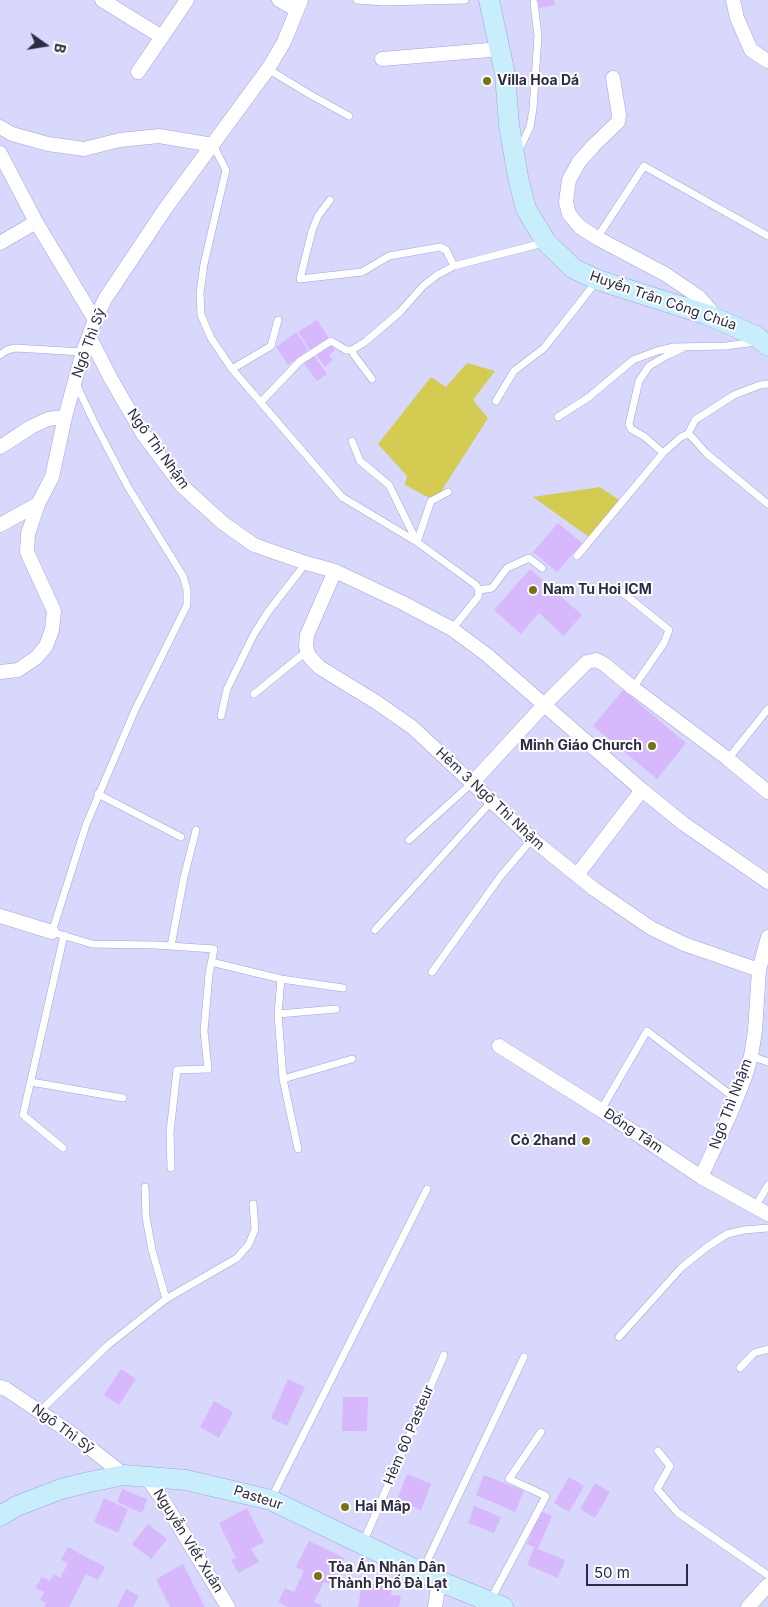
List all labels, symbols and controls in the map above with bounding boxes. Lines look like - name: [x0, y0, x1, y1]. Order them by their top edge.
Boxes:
- north arrow: [20, 20, 70, 70]
- text: B: [51, 42, 69, 55]
- place label: Villa Hoa Dá: [497, 73, 579, 89]
- marker: Villa Hoa Dá: [481, 75, 493, 87]
- street label: Huyền Trân Công Chúa: [587, 268, 739, 334]
- street label: Ngô Thì Sỹ: [69, 306, 109, 380]
- street label: Ngô Thì Nhậm: [123, 406, 193, 492]
- place label: Nam Tu Hoi ICM: [543, 582, 652, 598]
- marker: Nam Tu Hoi ICM: [527, 584, 539, 596]
- place label: Minh Giáo Church: [520, 738, 642, 754]
- marker: Minh Giáo Church: [646, 740, 658, 752]
- street label: Hẻm 3 Ngô Thì Nhậm: [432, 744, 548, 854]
- street label: Ngô Thì Nhậm: [706, 1057, 756, 1151]
- street label: Đồng Tâm: [600, 1105, 666, 1157]
- place label: Cỏ 2hand: [511, 1133, 576, 1149]
- marker: Cỏ 2hand: [580, 1135, 592, 1147]
- street label: Hẻm 60 Pasteur: [380, 1383, 438, 1487]
- street label: Ngô Thì Sỹ: [29, 1401, 97, 1457]
- street label: Pasteur: [231, 1482, 285, 1514]
- street label: Nguyễn Viết Xuân: [149, 1486, 227, 1596]
- place label: Hai Mâp: [355, 1499, 411, 1515]
- marker: Hai Mâp: [339, 1501, 351, 1513]
- scale bar: [588, 1554, 690, 1586]
- place label: Tòa Án Nhân Dân Thành Phố Đà Lạt: [328, 1560, 447, 1592]
- text: 50 m: [594, 1563, 630, 1582]
- marker: Tòa Án Nhân Dân Thành Phố Đà Lạt: [312, 1570, 324, 1582]

